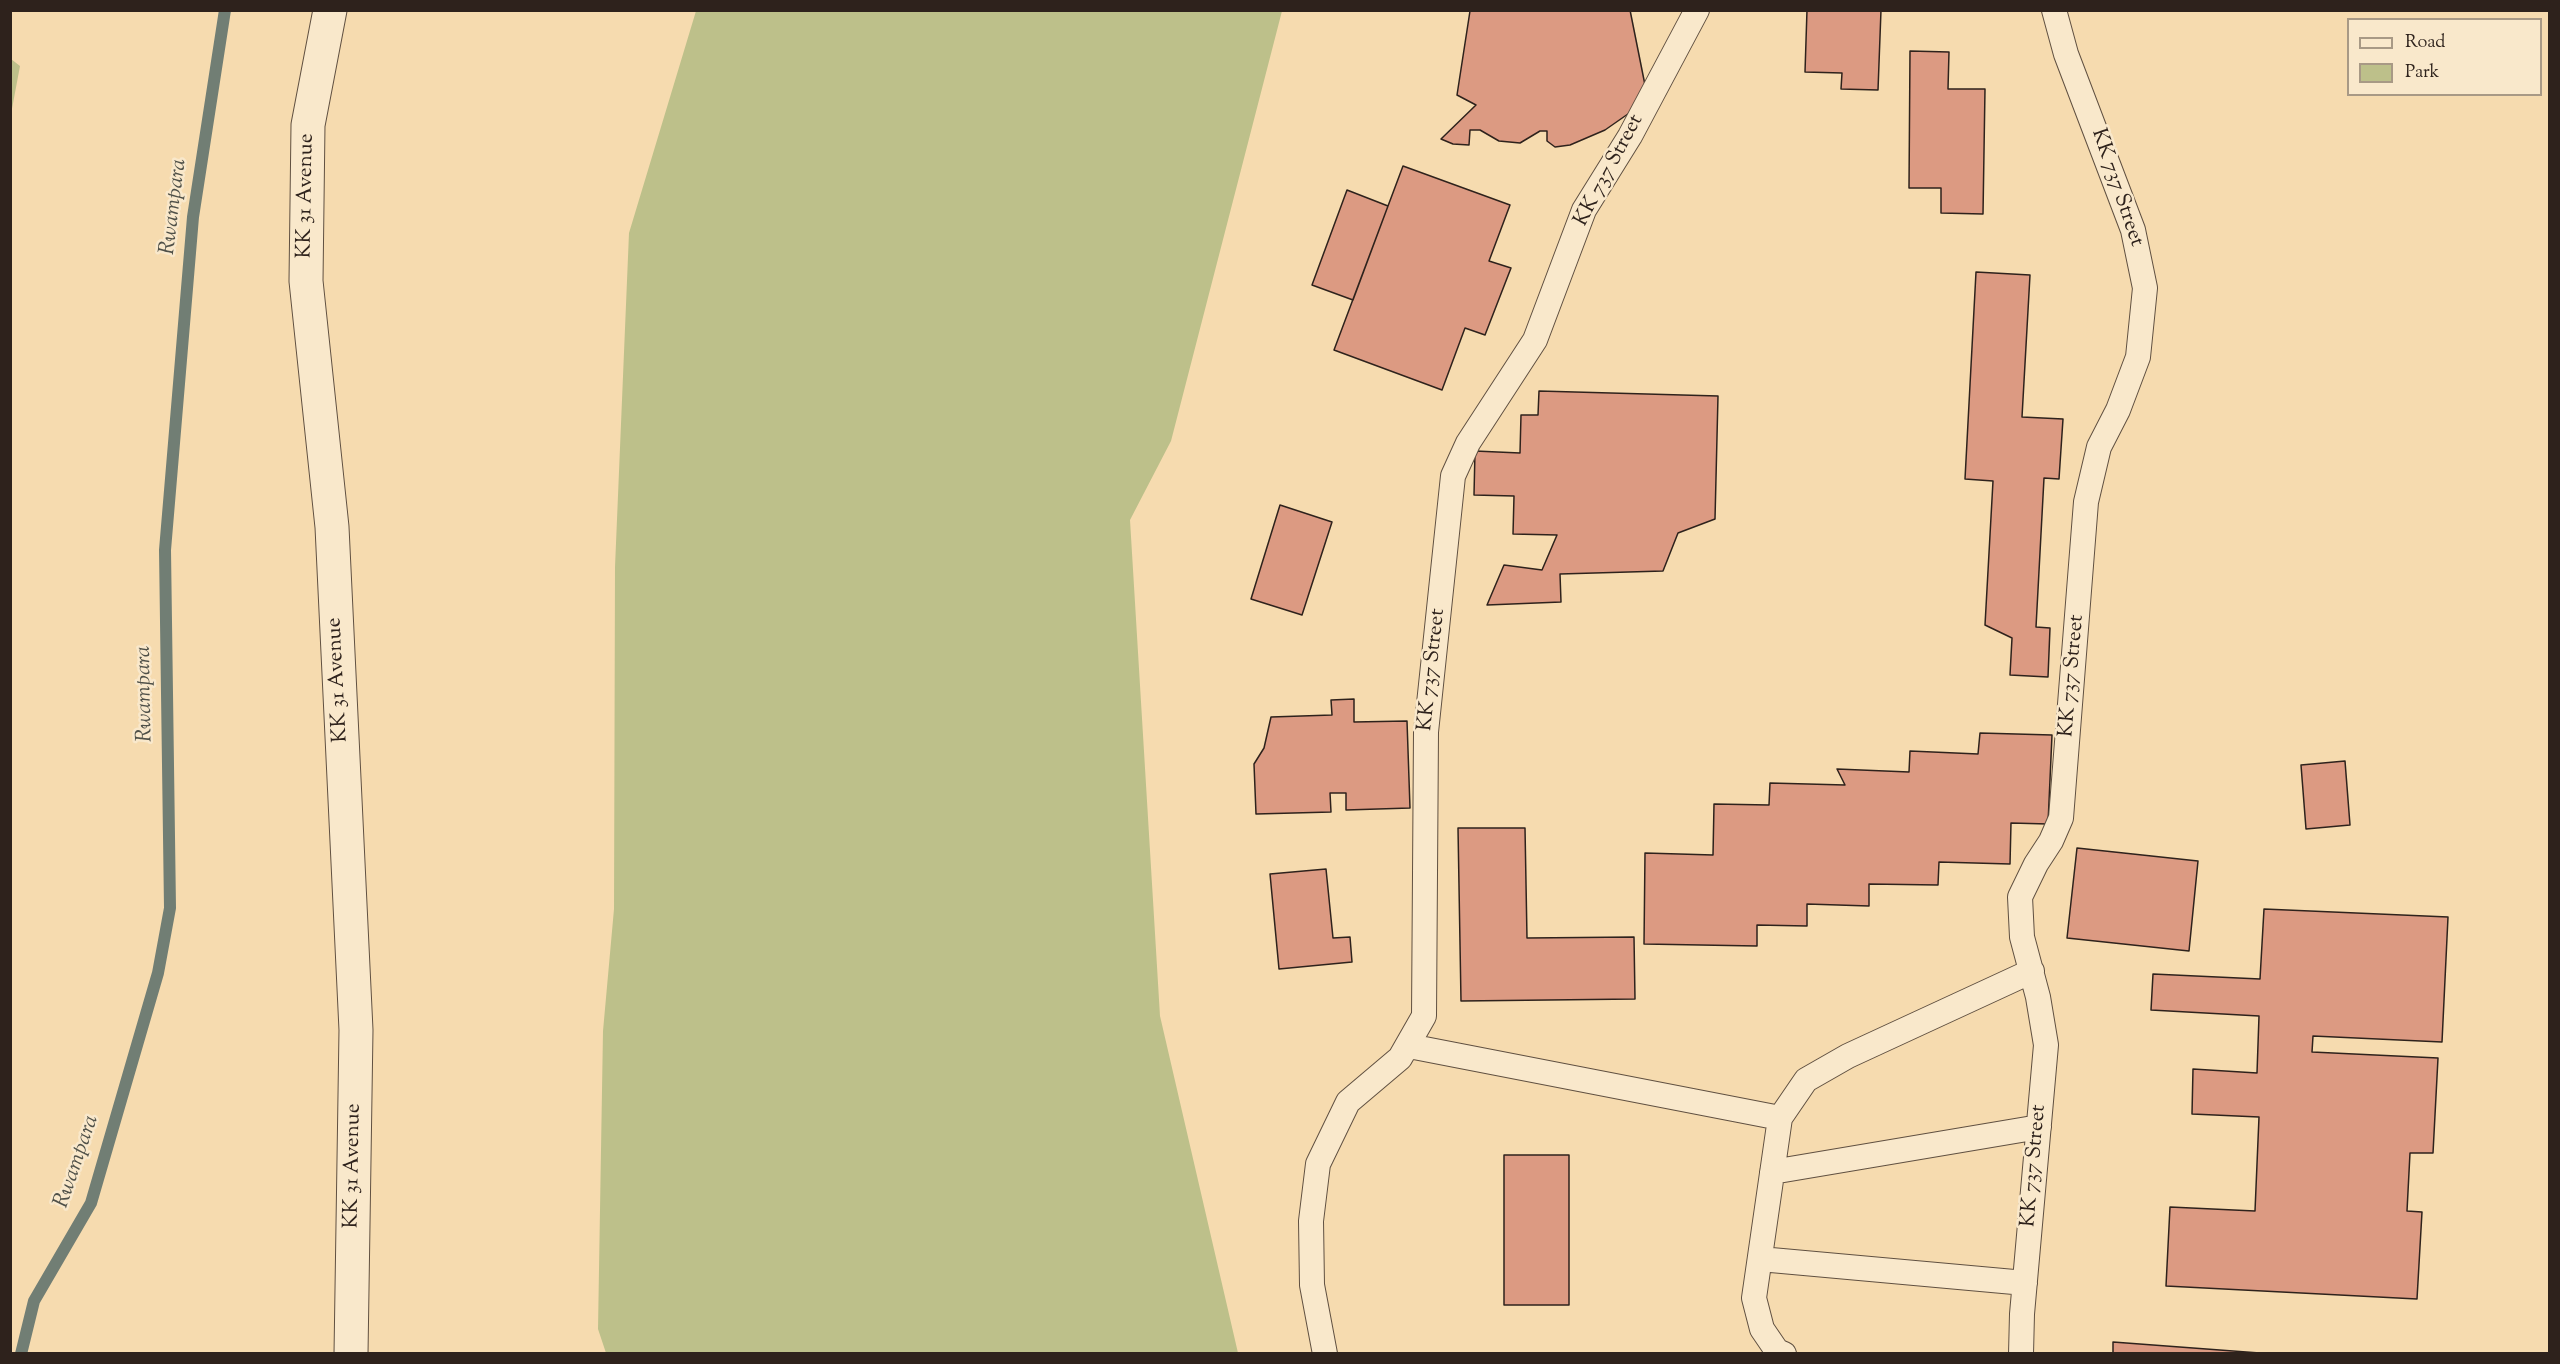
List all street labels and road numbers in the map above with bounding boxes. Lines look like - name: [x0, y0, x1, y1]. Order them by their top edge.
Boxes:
- street label: KK 737 Street: [1570, 111, 1650, 231]
- street label: KK 737 Street: [2084, 126, 2148, 250]
- street label: KK 31 Avenue: [293, 133, 321, 259]
- street label: KK 737 Street: [1414, 607, 1452, 733]
- street label: KK 737 Street: [2055, 614, 2091, 738]
- street label: KK 31 Avenue: [323, 617, 355, 743]
- street label: KK 31 Avenue: [340, 1103, 368, 1229]
- street label: KK 737 Street: [2017, 1104, 2053, 1228]

